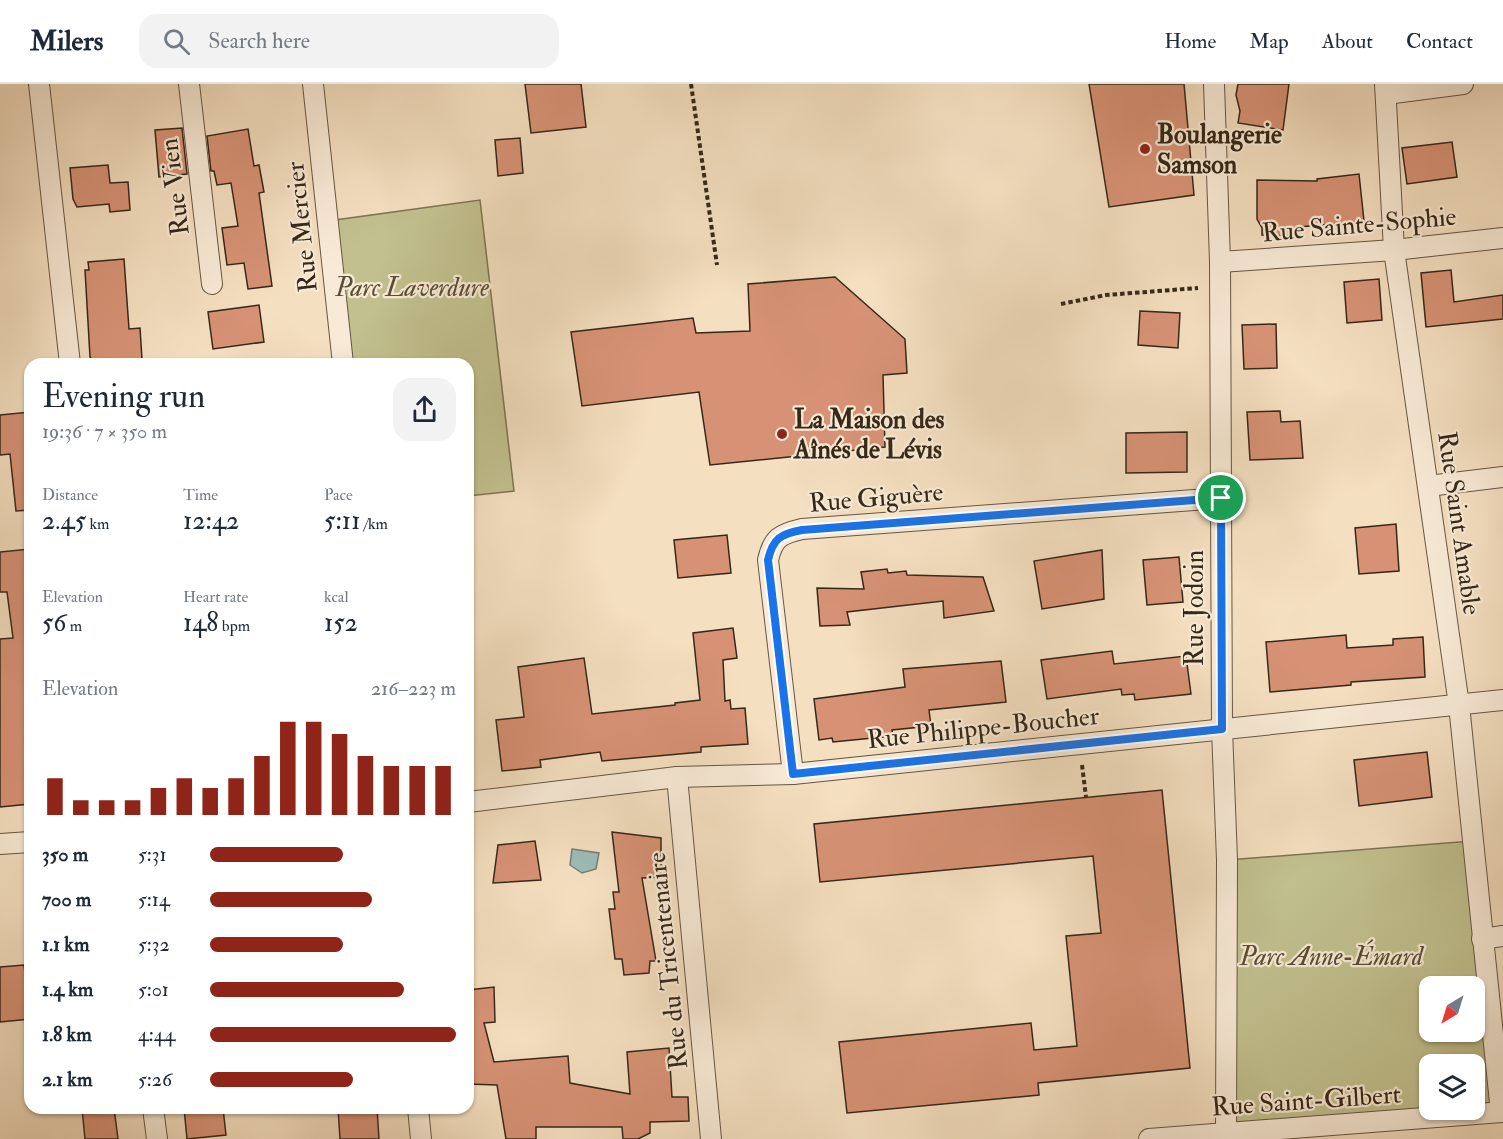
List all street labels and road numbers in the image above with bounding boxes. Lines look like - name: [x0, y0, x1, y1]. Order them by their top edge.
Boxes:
- street label: Rue Vien: [153, 137, 197, 237]
- street label: Rue Mercier: [279, 160, 325, 294]
- street label: Rue Sainte-Sophie: [1261, 201, 1458, 250]
- street label: Rue Saint Amable: [1430, 429, 1488, 617]
- street label: Rue Giguère: [808, 476, 945, 520]
- street label: Rue Jodoin: [1179, 550, 1211, 666]
- street label: Rue Philippe-Boucher: [865, 700, 1101, 757]
- street label: Rue du Tricentenaire: [641, 851, 695, 1071]
- street label: Rue Saint-Gilbert: [1210, 1078, 1402, 1124]

